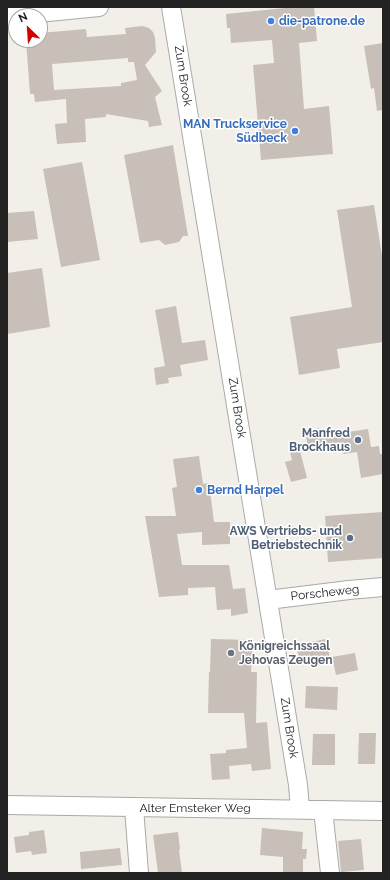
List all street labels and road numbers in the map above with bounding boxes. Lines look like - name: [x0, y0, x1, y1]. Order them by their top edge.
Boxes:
- street label: Zum Brook: [171, 45, 195, 107]
- street label: Zum Brook: [225, 377, 249, 439]
- street label: Porscheweg: [290, 582, 360, 604]
- street label: Zum Brook: [277, 697, 301, 759]
- street label: Alter Emsteker Weg: [139, 801, 251, 815]

